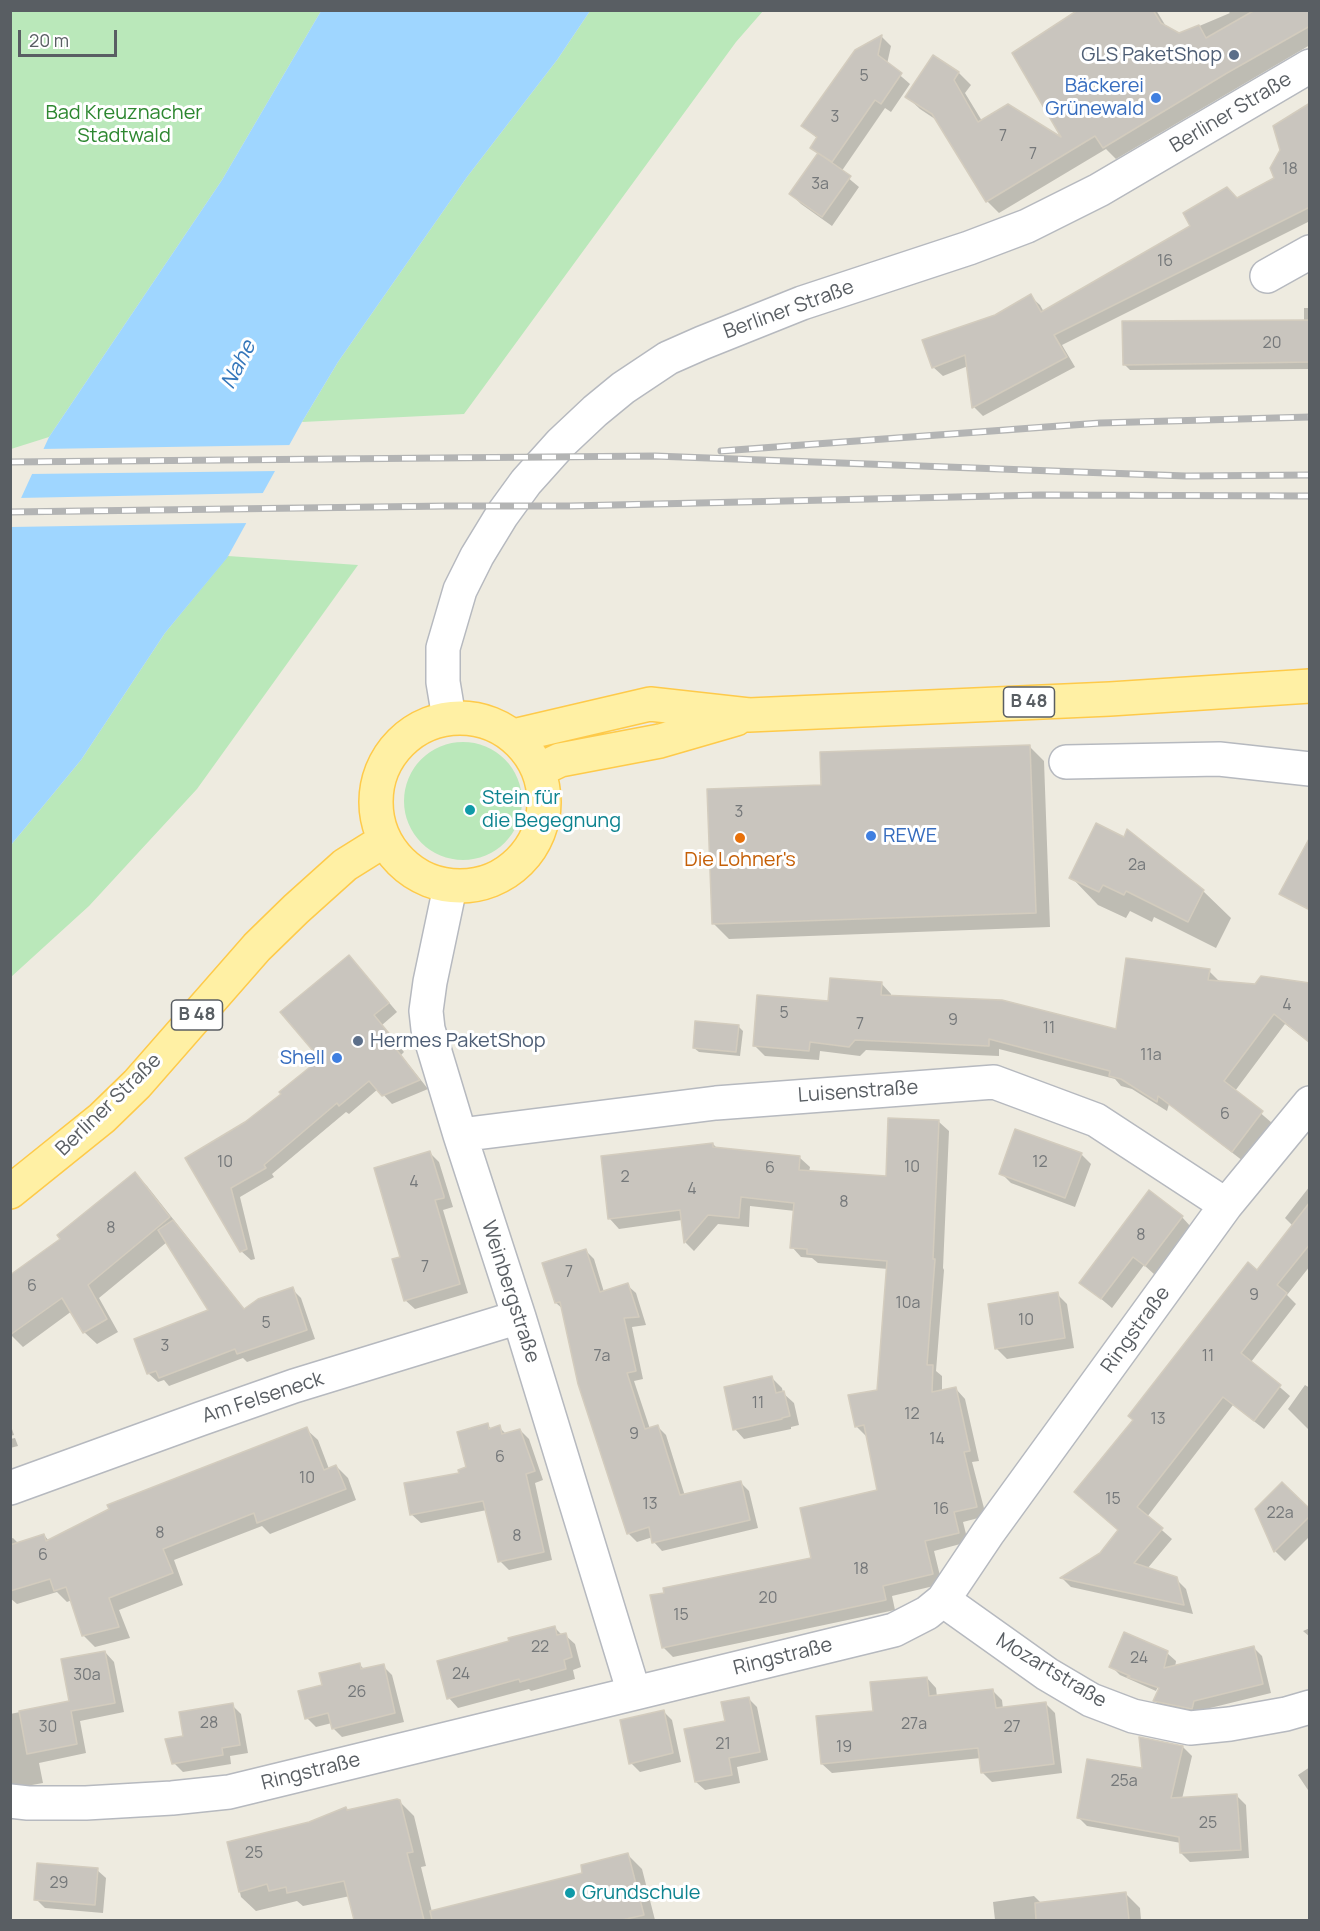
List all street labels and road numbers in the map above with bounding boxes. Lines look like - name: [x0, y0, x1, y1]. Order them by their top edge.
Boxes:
- street label: Berliner Straße: [1166, 67, 1296, 159]
- street label: Berliner Straße: [720, 275, 858, 345]
- road number: B 48: [1004, 687, 1054, 717]
- road number: B 48: [172, 1000, 222, 1030]
- street label: Berliner Straße: [51, 1049, 167, 1161]
- street label: Luisenstraße: [797, 1076, 919, 1108]
- street label: Weinbergstraße: [476, 1218, 544, 1366]
- street label: Ringstraße: [1097, 1282, 1175, 1378]
- street label: Am Felseneck: [199, 1367, 327, 1429]
- street label: Mozartstraße: [991, 1629, 1111, 1713]
- street label: Ringstraße: [731, 1633, 835, 1681]
- street label: Ringstraße: [259, 1748, 363, 1796]

